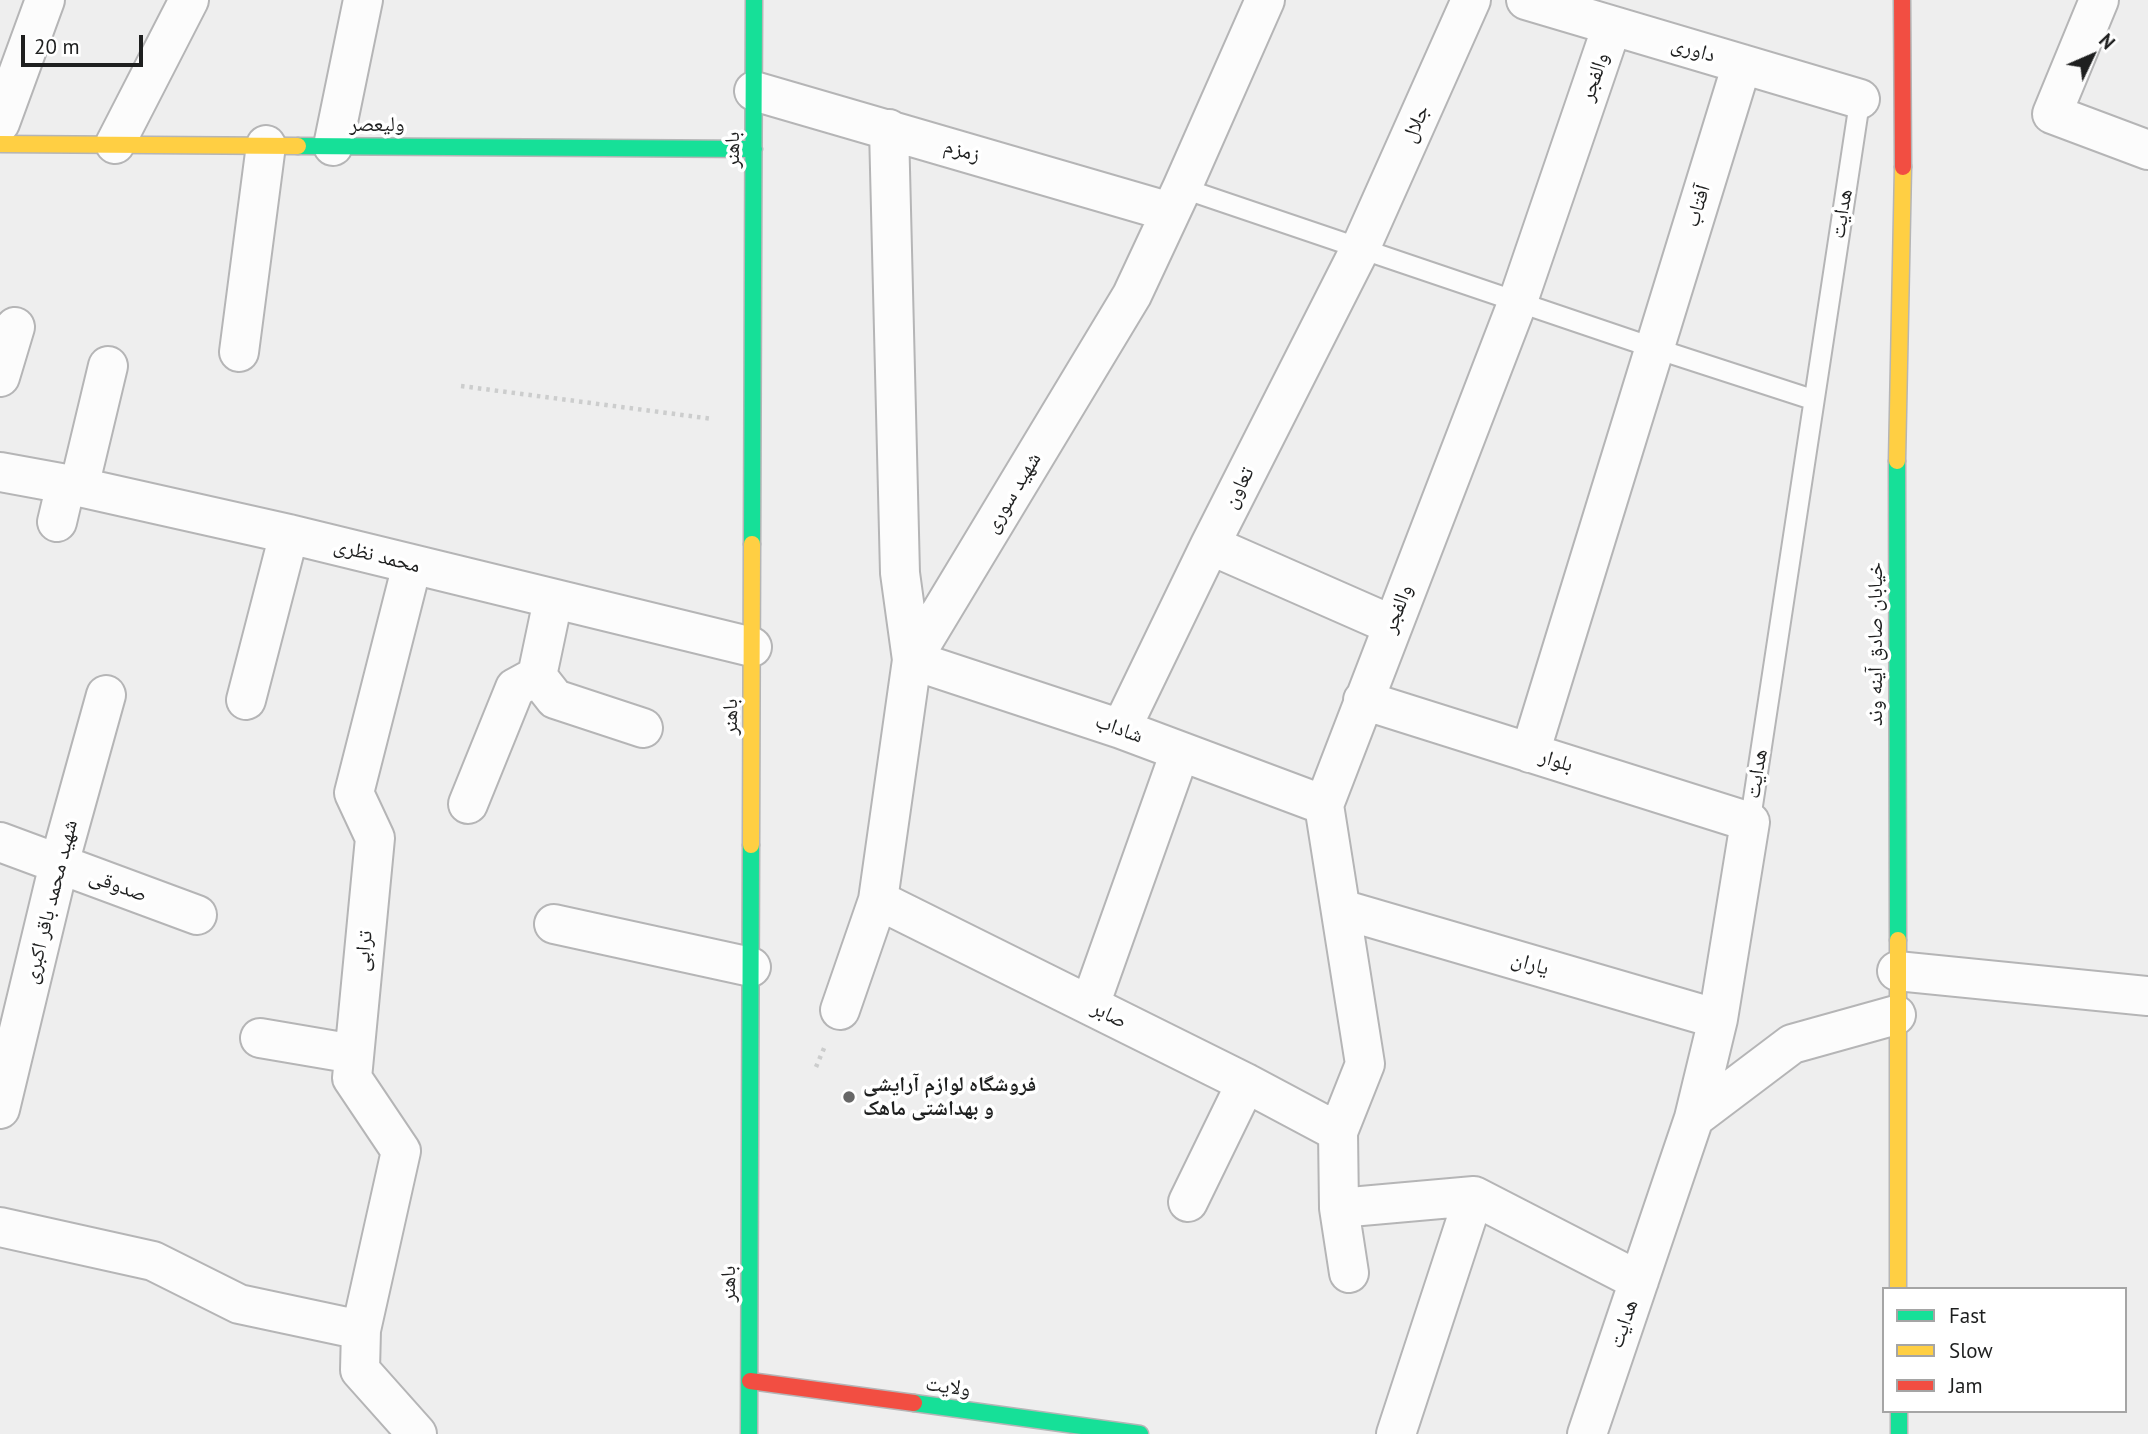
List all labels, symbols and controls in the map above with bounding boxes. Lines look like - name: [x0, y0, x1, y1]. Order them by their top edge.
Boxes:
- scale bar: [24, 21, 147, 65]
- north arrow: [2057, 21, 2127, 91]
- text: N: [2094, 29, 2120, 54]
- street label: داوری: [1668, 32, 1718, 68]
- text: 20 m: [34, 33, 80, 60]
- street label: والفجر: [1575, 49, 1615, 105]
- street label: جلال: [1397, 101, 1435, 147]
- street label: ولیعصر: [349, 112, 405, 138]
- street label: باهنر: [720, 132, 746, 168]
- street label: زمزم: [941, 134, 983, 168]
- street label: آفتاب: [1680, 182, 1716, 230]
- street label: هدایت: [1826, 187, 1858, 241]
- street label: شهید سوری: [979, 448, 1047, 538]
- street label: تعاون: [1218, 463, 1260, 513]
- street label: محمد نظری: [331, 533, 423, 579]
- street label: خیابان صادق آینه وند: [1863, 562, 1889, 726]
- street label: والفجر: [1377, 581, 1419, 637]
- street label: باهنر: [718, 699, 744, 735]
- street label: شاداب: [1092, 709, 1146, 749]
- street label: بلوار: [1536, 744, 1576, 778]
- street label: هدایت: [1741, 747, 1773, 801]
- street label: شهید محمد باقر اکبری: [18, 817, 84, 987]
- street label: صدوقی: [86, 864, 150, 908]
- street label: ترابی: [350, 930, 378, 972]
- street label: یاران: [1508, 947, 1552, 981]
- street label: صابر: [1087, 996, 1131, 1034]
- place label: فروشگاه لوازم آرایشی و بهداشتی ماهک: [863, 1072, 1036, 1122]
- marker: فروشگاه لوازم آرایشی و بهداشتی ماهک: [841, 1089, 857, 1105]
- street label: باهنر: [716, 1266, 742, 1302]
- legend: [1882, 1287, 2127, 1413]
- street label: هدایت: [1604, 1296, 1644, 1352]
- text: Fast: [1949, 1302, 1986, 1329]
- text: Slow: [1949, 1337, 1993, 1364]
- street label: ولایت: [924, 1371, 972, 1403]
- text: Jam: [1949, 1372, 1983, 1399]

